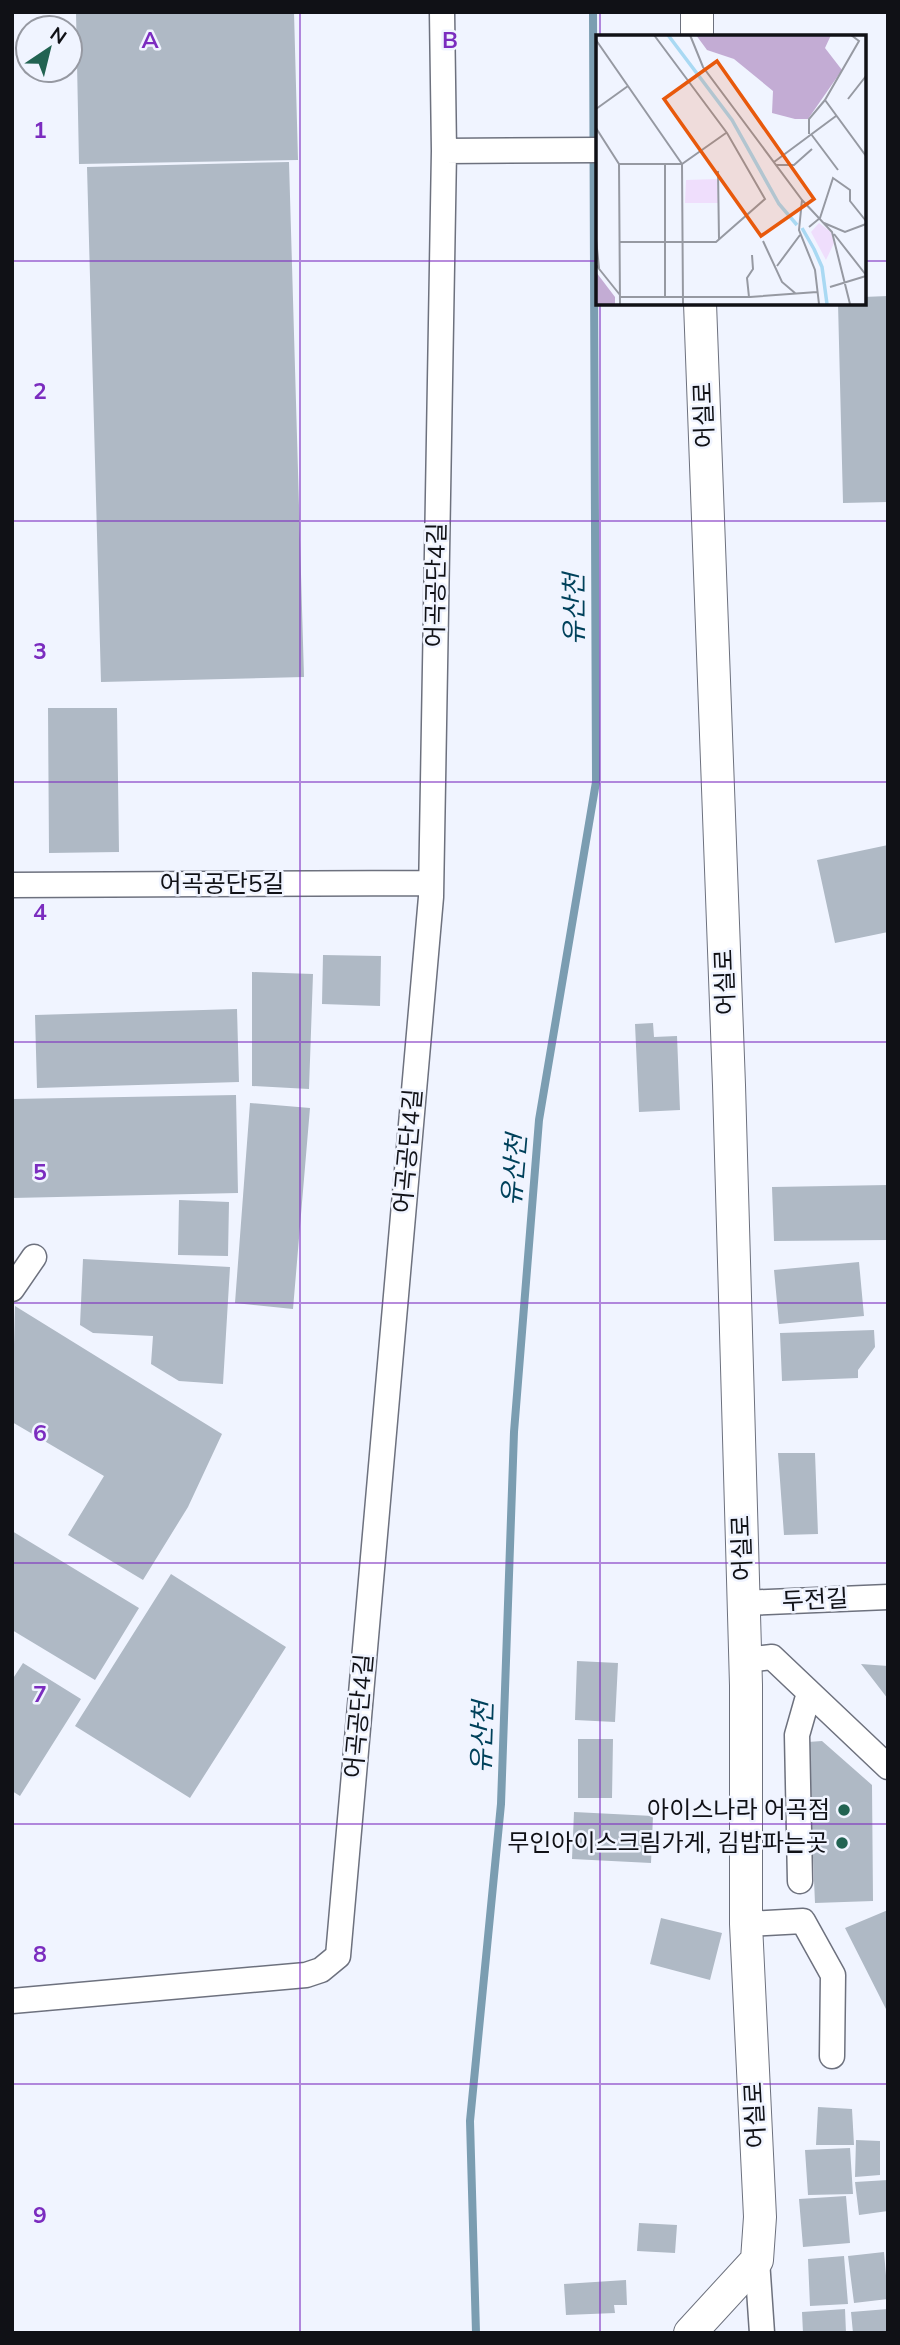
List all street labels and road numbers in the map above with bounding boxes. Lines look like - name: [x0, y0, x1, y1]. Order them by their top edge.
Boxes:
- street label: 어실로: [687, 381, 719, 449]
- street label: 어곡공단4길: [419, 522, 451, 648]
- street label: 어곡공단5길: [160, 868, 284, 898]
- street label: 어실로: [708, 948, 740, 1016]
- street label: 어곡공단4길: [387, 1087, 427, 1214]
- street label: 어실로: [725, 1514, 757, 1582]
- street label: 두전길: [781, 1582, 849, 1616]
- street label: 어곡공단4길: [338, 1652, 378, 1779]
- street label: 어실로: [737, 2081, 771, 2149]

